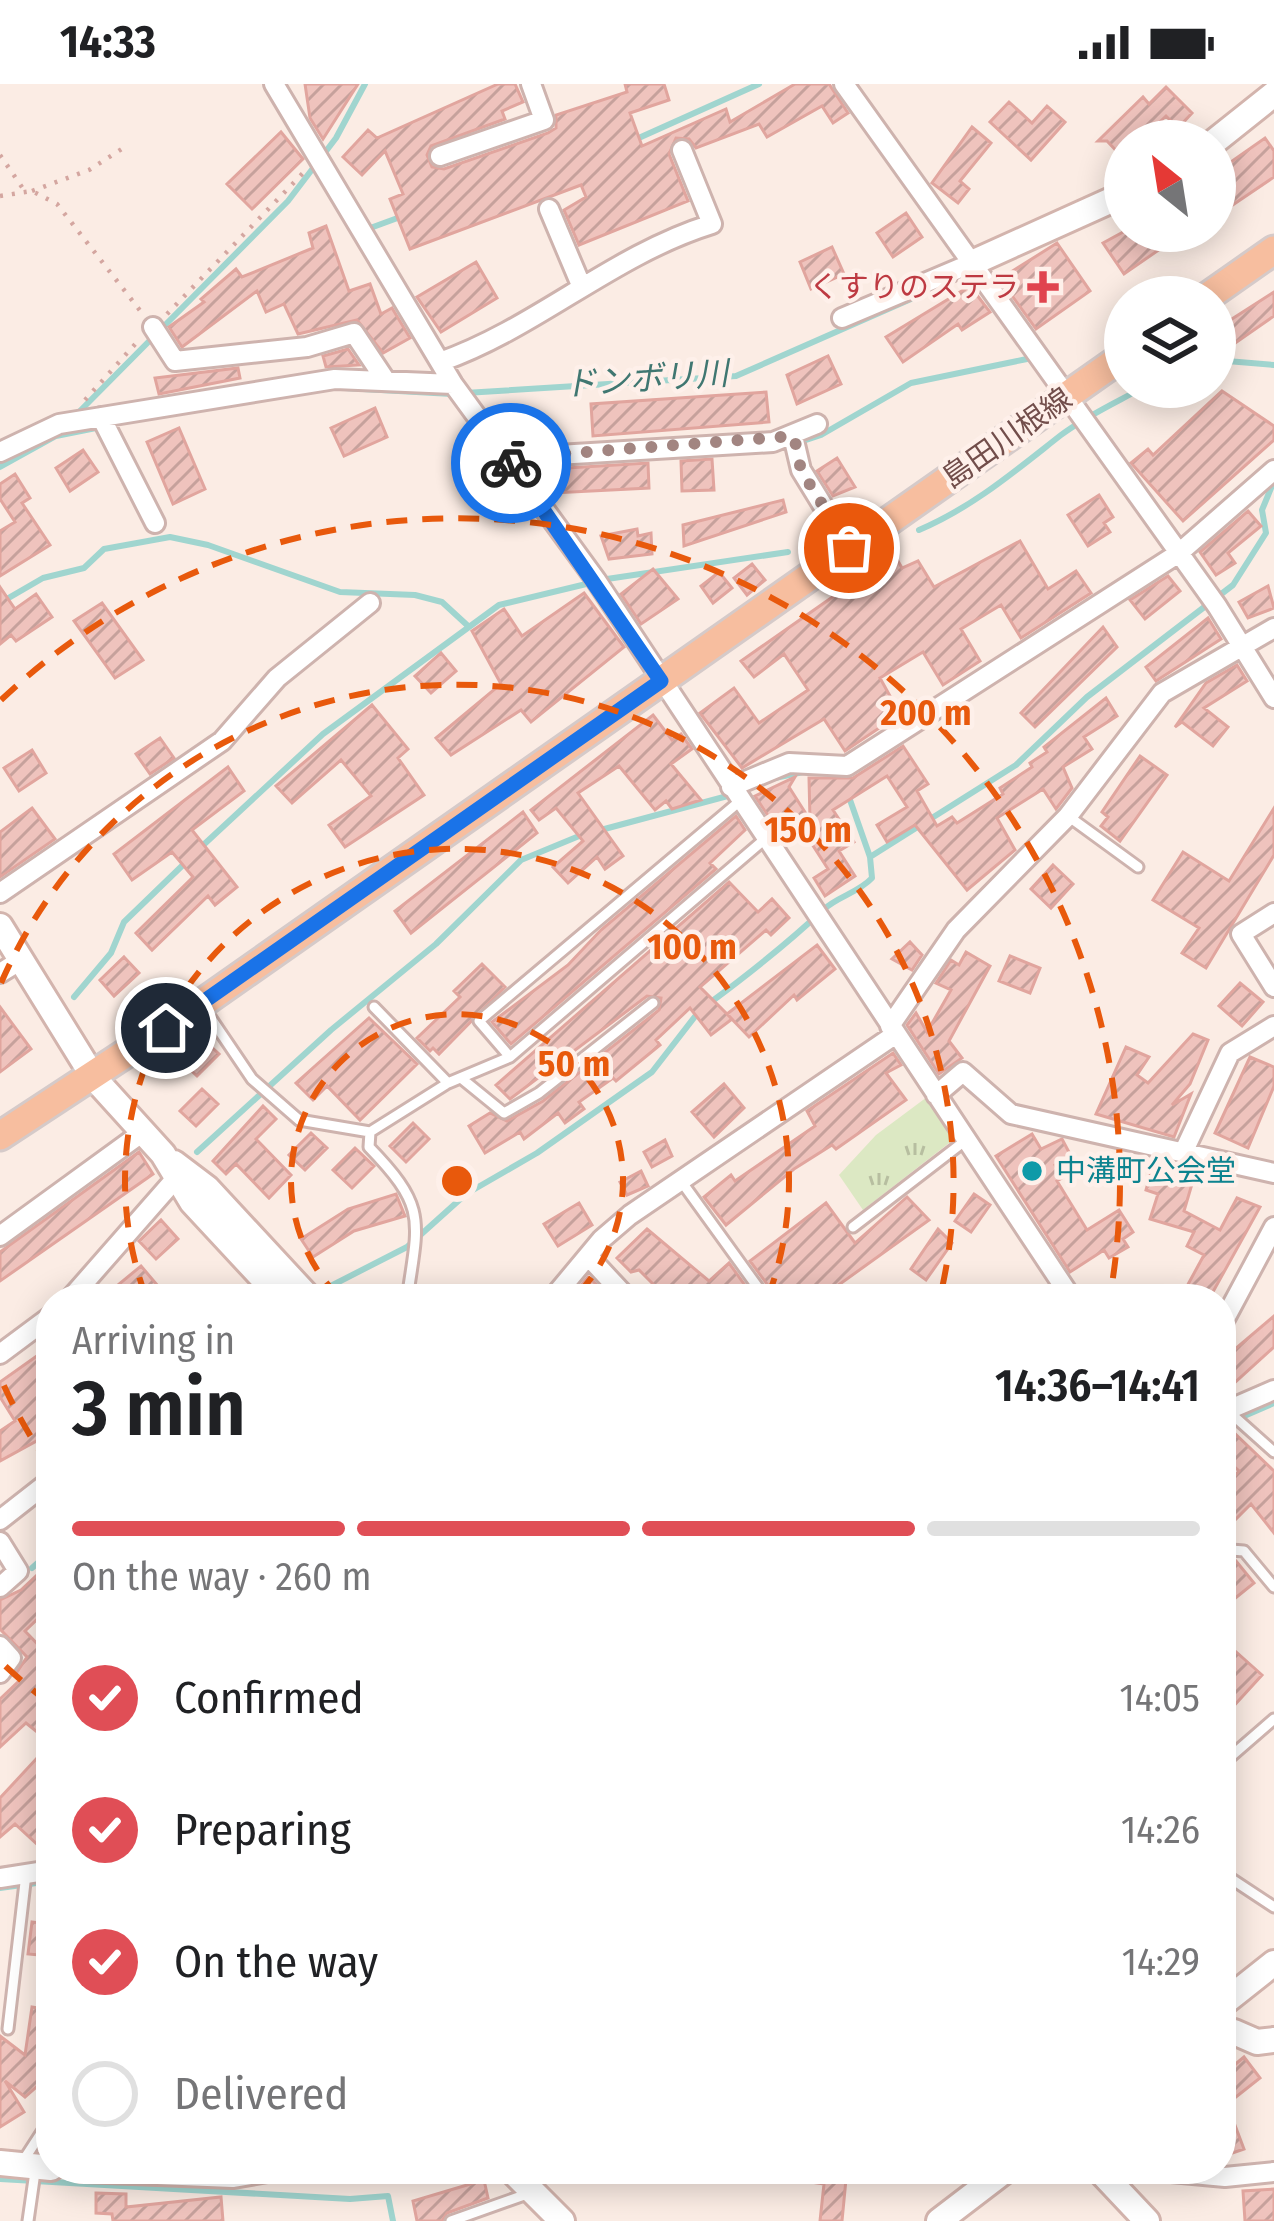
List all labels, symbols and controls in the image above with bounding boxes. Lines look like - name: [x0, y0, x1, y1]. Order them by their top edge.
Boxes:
- text: 14:33: [60, 15, 156, 69]
- north arrow: [1104, 120, 1236, 252]
- map controls: [1104, 120, 1236, 408]
- place label: くすりのステラ: [809, 269, 1019, 305]
- marker: くすりのステラ: [1030, 274, 1056, 300]
- button: layers: [1104, 276, 1236, 408]
- water label: ドンボリ川: [562, 353, 733, 405]
- street label: 島田川根線: [935, 380, 1079, 496]
- courier: [451, 403, 571, 523]
- icon: bike: [478, 430, 544, 496]
- pin: [798, 497, 900, 599]
- icon: bag: [816, 515, 882, 581]
- text: 200 m: [880, 691, 971, 735]
- text: 150 m: [764, 808, 852, 852]
- text: 100 m: [647, 925, 737, 969]
- pin: [115, 977, 217, 1079]
- icon: home: [133, 995, 199, 1061]
- text: 50 m: [538, 1042, 610, 1086]
- place label: 中溝町公会堂: [1056, 1153, 1236, 1189]
- marker: 中溝町公会堂: [1019, 1158, 1045, 1184]
- centre of rings: [436, 1160, 478, 1202]
- text: Arriving in: [72, 1318, 235, 1364]
- text: 14:36–14:41: [995, 1359, 1200, 1413]
- text: 3 min: [72, 1362, 246, 1456]
- text: On the way · 260 m: [72, 1554, 372, 1600]
- icon: check: [72, 1665, 138, 1731]
- text: Confirmed: [174, 1671, 364, 1725]
- text: 14:05: [1119, 1675, 1200, 1721]
- icon: check: [72, 1797, 138, 1863]
- text: Preparing: [174, 1803, 351, 1857]
- text: 14:26: [1121, 1807, 1200, 1853]
- icon: check: [72, 1929, 138, 1995]
- text: On the way: [174, 1935, 378, 1989]
- text: 14:29: [1122, 1939, 1200, 1985]
- text: Delivered: [174, 2067, 348, 2121]

